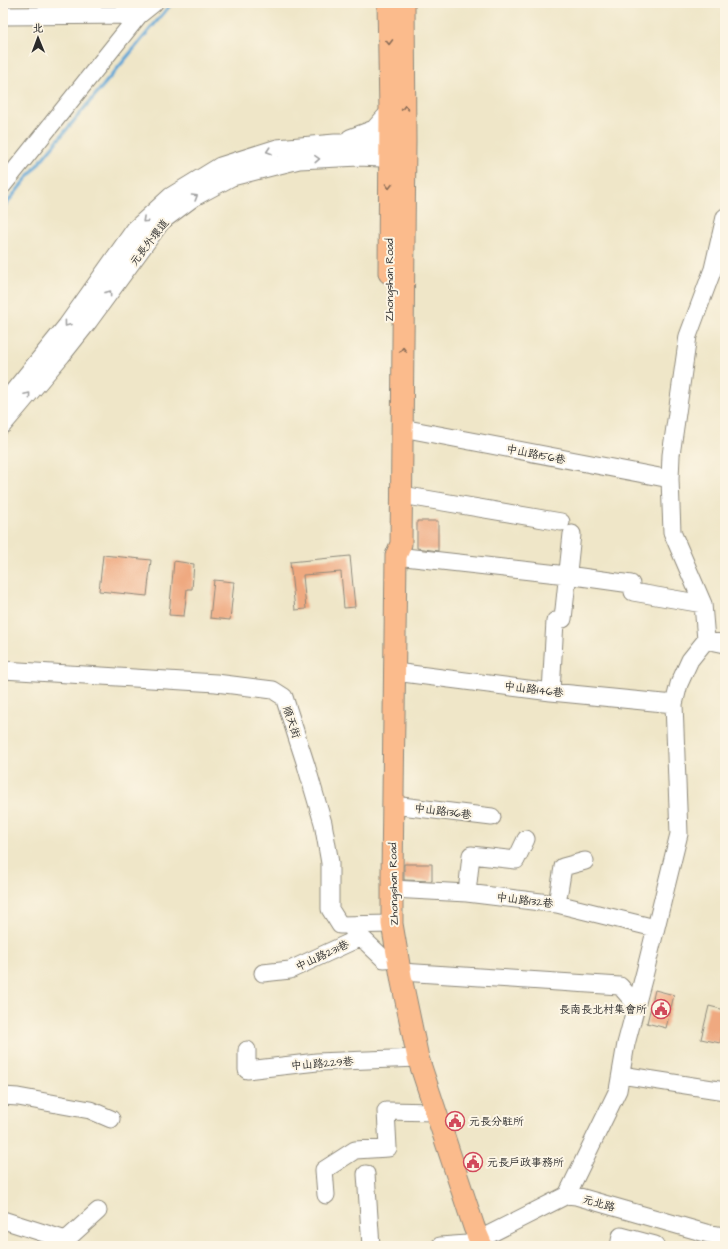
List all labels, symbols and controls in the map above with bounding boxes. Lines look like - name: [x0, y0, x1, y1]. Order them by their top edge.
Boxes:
- north arrow: [18, 18, 58, 58]
- text: 北: [32, 21, 43, 36]
- one-way arrow: [385, 39, 393, 45]
- one-way arrow: [401, 105, 409, 111]
- one-way arrow: [266, 146, 273, 155]
- one-way arrow: [314, 155, 320, 163]
- one-way arrow: [385, 183, 393, 189]
- one-way arrow: [191, 195, 198, 202]
- one-way arrow: [142, 215, 150, 223]
- street label: 元長外環道: [127, 216, 172, 269]
- street label: Zhongshan Road: [382, 238, 398, 322]
- one-way arrow: [104, 291, 111, 298]
- one-way arrow: [65, 320, 72, 327]
- one-way arrow: [399, 347, 407, 353]
- one-way arrow: [24, 393, 31, 400]
- street label: 中山路156巷: [505, 441, 567, 468]
- street label: 中山路146巷: [503, 678, 565, 701]
- street label: 順天街: [279, 704, 304, 741]
- street label: 中山路136巷: [413, 801, 473, 822]
- street label: Zhongshan Road: [385, 842, 403, 926]
- street label: 中山路132巷: [496, 890, 554, 911]
- street label: 中山路231巷: [293, 937, 351, 974]
- public building icon: 長南長北村集會所: [650, 998, 672, 1020]
- place label: 長南長北村集會所: [559, 1002, 647, 1017]
- street label: 中山路229巷: [290, 1054, 354, 1073]
- public building icon: 元長分駐所: [444, 1110, 466, 1132]
- place label: 元長分駐所: [469, 1114, 524, 1129]
- public building icon: 元長戶政事務所: [462, 1151, 484, 1173]
- place label: 元長戶政事務所: [487, 1155, 564, 1170]
- street label: 元北路: [581, 1192, 617, 1215]

